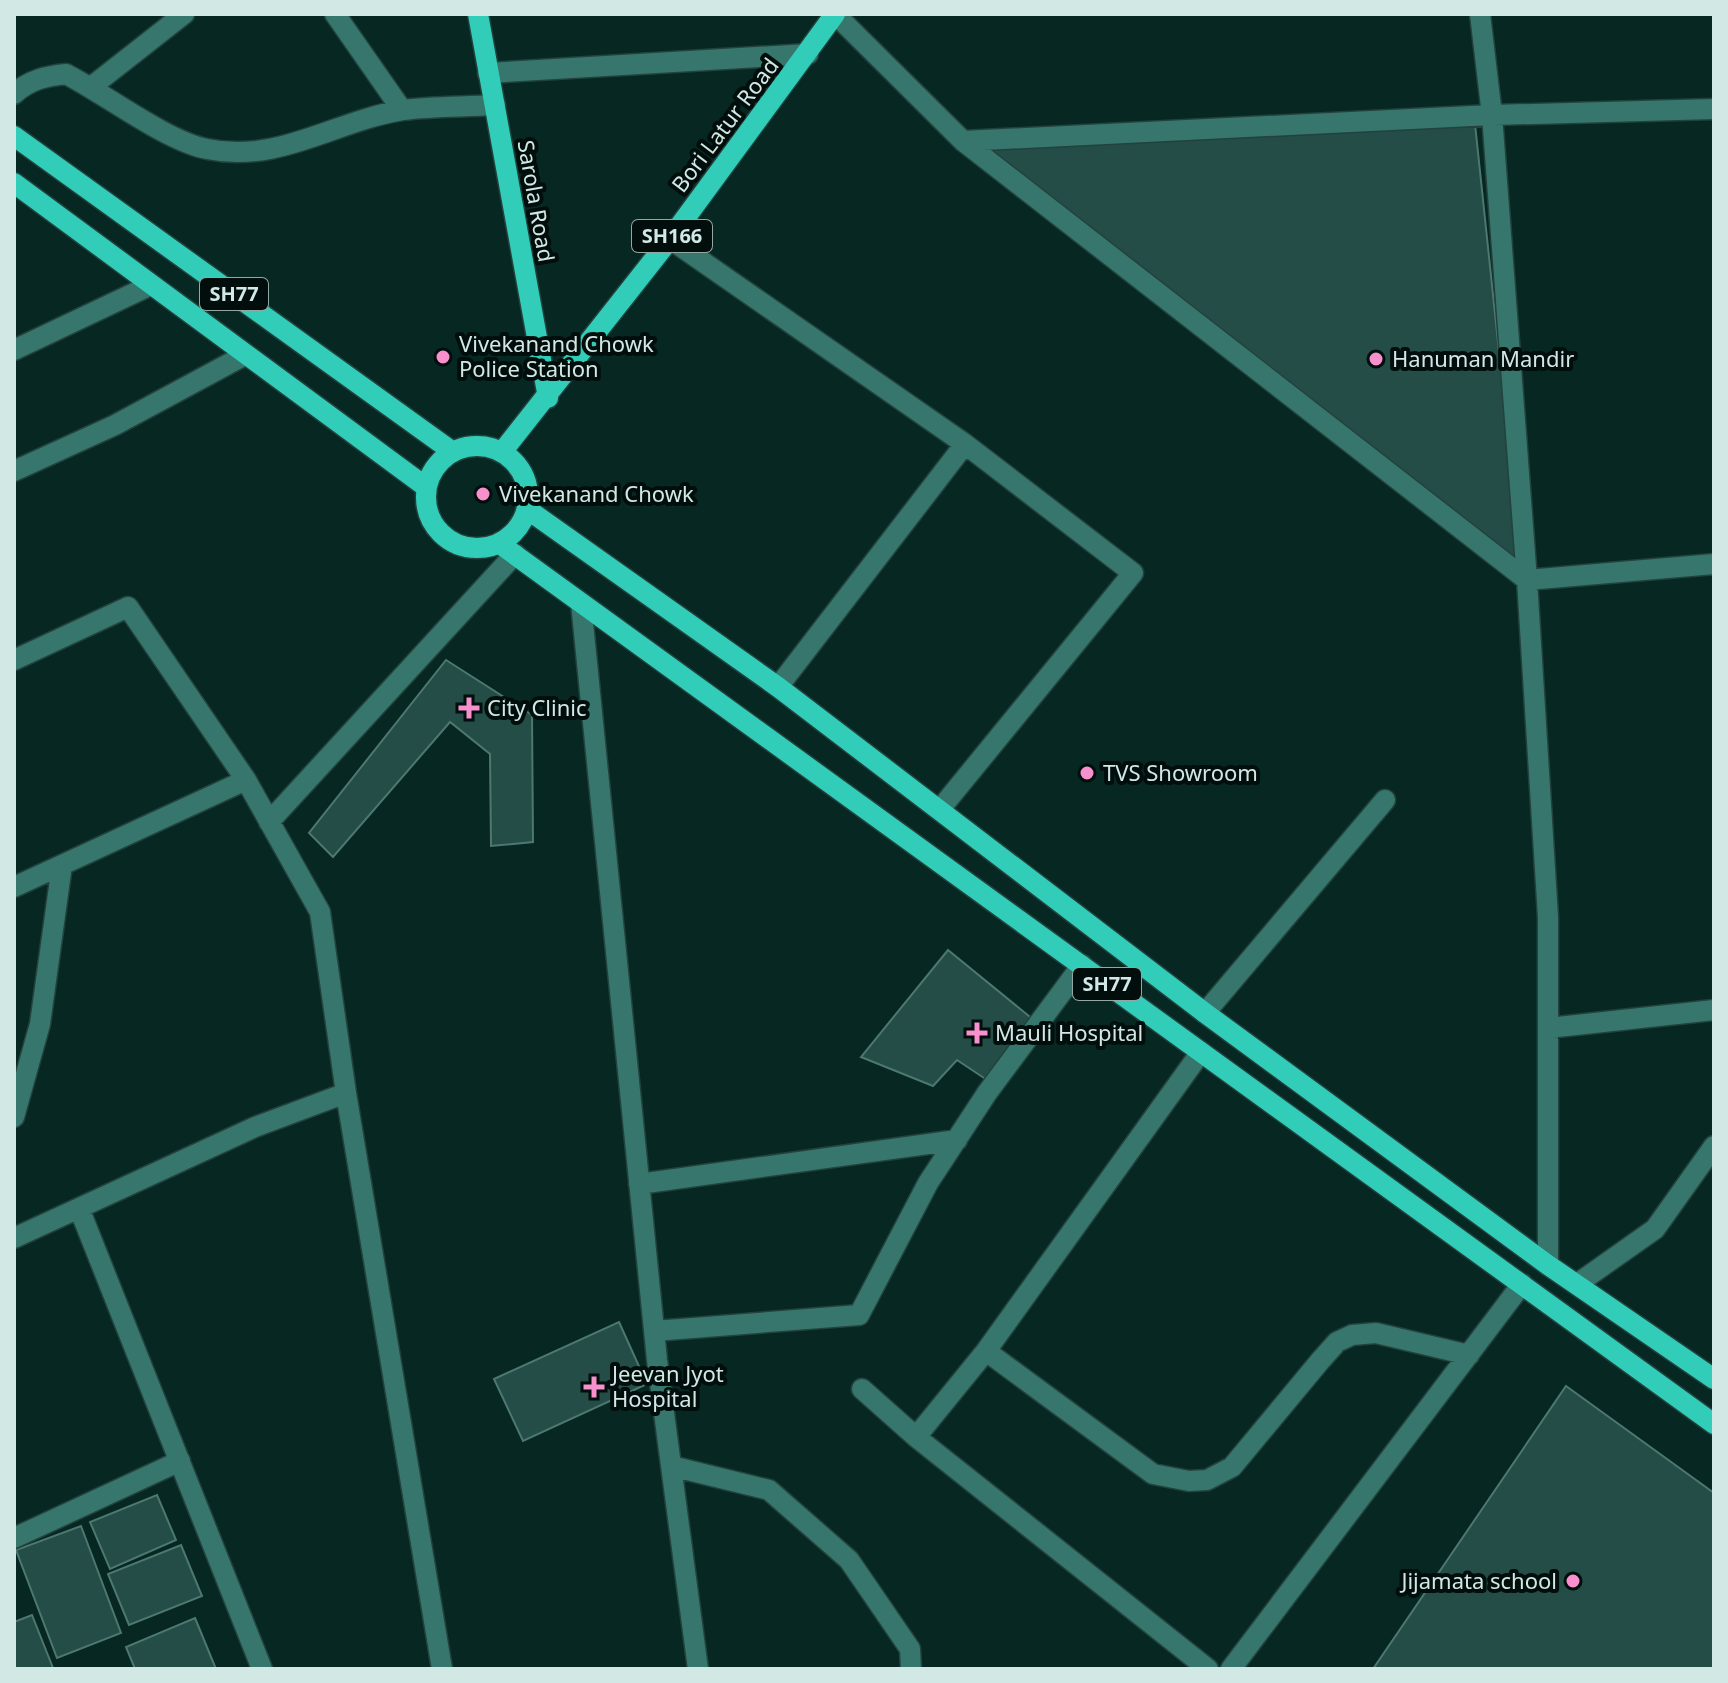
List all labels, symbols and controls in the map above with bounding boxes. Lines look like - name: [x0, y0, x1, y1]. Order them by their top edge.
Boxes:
- street label: Bori Latur Road: [664, 51, 785, 198]
- street label: Sarola Road: [512, 138, 562, 264]
- road number: SH166: [632, 220, 712, 252]
- road number: SH77: [200, 278, 268, 310]
- place label: Vivekanand Chowk Police Station: [459, 328, 654, 383]
- place label: Hanuman Mandir: [1392, 343, 1574, 373]
- marker: Vivekanand Chowk Police Station: [434, 348, 452, 366]
- marker: Hanuman Mandir: [1367, 350, 1385, 368]
- place label: Vivekanand Chowk: [499, 478, 694, 508]
- marker: Vivekanand Chowk: [474, 485, 492, 503]
- place label: City Clinic: [487, 692, 587, 722]
- marker: City Clinic: [458, 697, 480, 719]
- place label: TVS Showroom: [1103, 757, 1258, 787]
- marker: TVS Showroom: [1078, 764, 1096, 782]
- road number: SH77: [1073, 968, 1141, 1000]
- place label: Mauli Hospital: [995, 1017, 1143, 1047]
- marker: Mauli Hospital: [966, 1022, 988, 1044]
- place label: Jeevan Jyot Hospital: [610, 1358, 724, 1413]
- marker: Jeevan Jyot Hospital: [583, 1376, 605, 1398]
- place label: Jijamata school: [1399, 1565, 1557, 1595]
- marker: Jijamata school: [1564, 1572, 1582, 1590]

